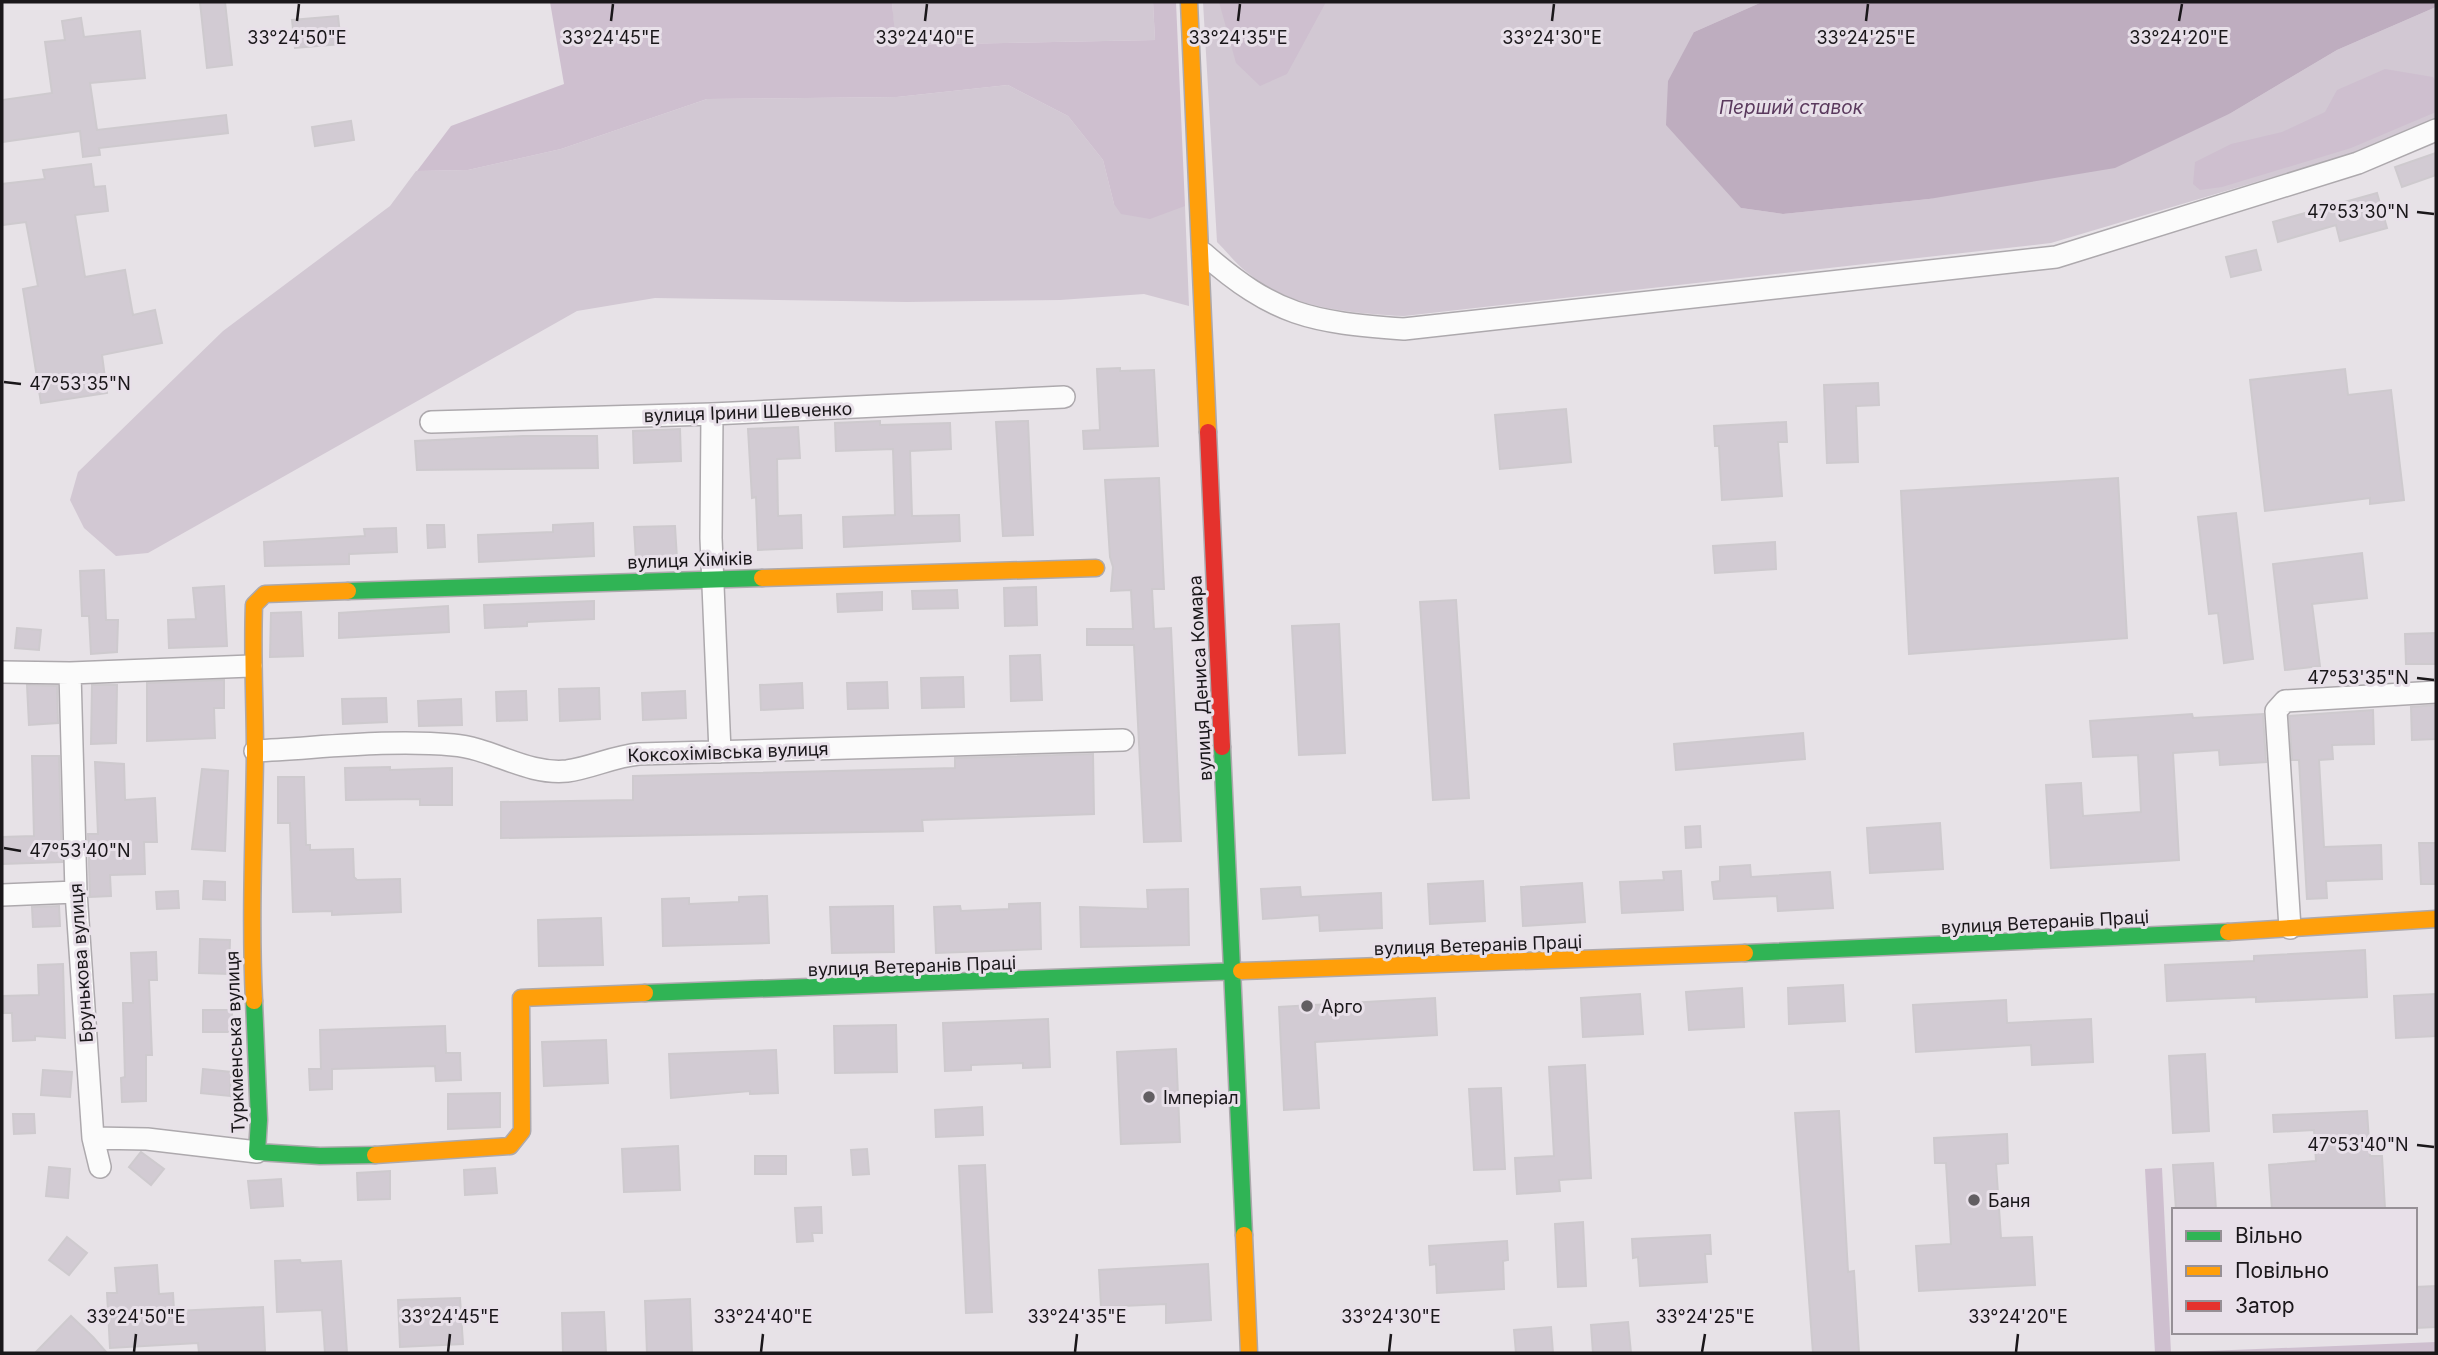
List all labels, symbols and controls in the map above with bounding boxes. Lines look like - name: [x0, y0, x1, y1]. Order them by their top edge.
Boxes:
- text: 33°24'50"E: [247, 27, 347, 48]
- text: 33°24'45"E: [562, 27, 660, 48]
- text: 33°24'40"E: [876, 27, 974, 48]
- text: 33°24'35"E: [1188, 27, 1288, 48]
- text: 33°24'30"E: [1502, 27, 1602, 48]
- text: 33°24'25"E: [1816, 27, 1916, 48]
- text: 33°24'20"E: [2129, 27, 2229, 48]
- water label: Перший ставок: [1719, 96, 1864, 119]
- text: 47°53'30"N: [2307, 201, 2409, 222]
- text: 47°53'35"N: [29, 373, 131, 394]
- street label: вулиця Ірини Шевченко: [643, 398, 853, 426]
- street label: вулиця Хіміків: [627, 547, 753, 573]
- street label: вулиця Дениса Комара: [1184, 575, 1216, 781]
- text: 47°53'35"N: [2307, 667, 2409, 688]
- street label: Коксохімівська вулиця: [627, 738, 829, 766]
- text: 47°53'40"N: [29, 840, 131, 861]
- street label: Брунькова вулиця: [65, 883, 97, 1043]
- street label: вулиця Ветеранів Праці: [1940, 906, 2150, 938]
- street label: вулиця Ветеранів Праці: [1373, 931, 1583, 959]
- street label: Туркменська вулиця: [221, 950, 249, 1134]
- street label: вулиця Ветеранів Праці: [807, 952, 1017, 980]
- place label: Арго: [1321, 996, 1363, 1017]
- marker: Арго: [1299, 998, 1315, 1014]
- place label: Імперіал: [1163, 1087, 1239, 1108]
- marker: Імперіал: [1141, 1089, 1157, 1105]
- text: 47°53'40"N: [2307, 1134, 2409, 1155]
- place label: Баня: [1988, 1190, 2030, 1211]
- marker: Баня: [1966, 1192, 1982, 1208]
- legend: [2172, 1208, 2417, 1334]
- text: Вільно: [2235, 1223, 2303, 1248]
- text: Повільно: [2235, 1258, 2329, 1283]
- text: Затор: [2235, 1293, 2295, 1318]
- text: 33°24'50"E: [86, 1306, 186, 1327]
- text: 33°24'45"E: [401, 1306, 499, 1327]
- text: 33°24'40"E: [714, 1306, 812, 1327]
- text: 33°24'35"E: [1027, 1306, 1127, 1327]
- text: 33°24'30"E: [1341, 1306, 1441, 1327]
- text: 33°24'25"E: [1655, 1306, 1755, 1327]
- text: 33°24'20"E: [1968, 1306, 2068, 1327]

